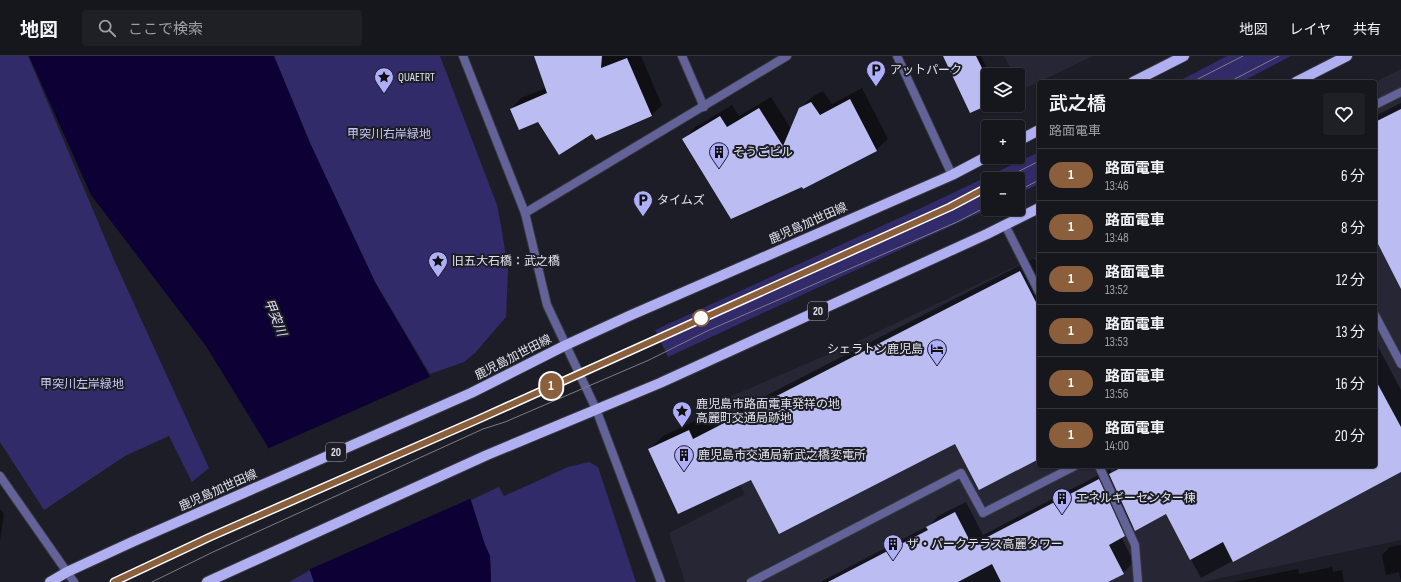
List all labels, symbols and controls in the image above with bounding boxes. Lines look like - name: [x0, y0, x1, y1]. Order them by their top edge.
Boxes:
- search box: [82, 10, 362, 46]
- icon: search: [96, 17, 118, 39]
- text: 地図: [20, 19, 58, 42]
- text: ここで検索: [128, 20, 203, 39]
- text: 地図: [1239, 21, 1267, 38]
- text: レイヤ: [1289, 21, 1331, 38]
- text: 共有: [1353, 21, 1381, 38]
- parking icon: アットパーク: [865, 59, 887, 87]
- place label: アットパーク: [890, 63, 962, 78]
- place icon: QUAETRT: [373, 66, 395, 94]
- map controls: [981, 68, 1025, 216]
- button: layers: [981, 68, 1025, 112]
- place label: QUAETRT: [398, 70, 435, 85]
- text: 武之橋: [1049, 93, 1106, 116]
- button: heart: [1323, 93, 1365, 135]
- button: +: [981, 120, 1025, 164]
- text: 路面電車: [1049, 123, 1101, 139]
- park label: 甲突川右岸緑地: [347, 127, 431, 142]
- building icon: そうごビル: [708, 141, 730, 169]
- place label: そうごビル: [733, 145, 793, 160]
- text: 路面電車: [1105, 159, 1165, 178]
- text: 1: [1068, 166, 1074, 183]
- text: 6 分: [1341, 167, 1365, 186]
- button: −: [981, 172, 1025, 216]
- text: 13:46: [1105, 178, 1129, 194]
- parking icon: タイムズ: [632, 189, 654, 217]
- place label: タイムズ: [657, 193, 705, 208]
- street label: 鹿児島加世田線: [767, 200, 850, 247]
- text: 路面電車: [1105, 211, 1165, 230]
- text: 1: [1068, 218, 1074, 235]
- text: 8 分: [1341, 219, 1365, 238]
- text: 13:48: [1105, 230, 1129, 246]
- place icon: 旧五大石橋：武之橋: [427, 250, 449, 278]
- place label: 旧五大石橋：武之橋: [452, 254, 560, 269]
- text: 路面電車: [1105, 263, 1165, 282]
- text: 1: [1068, 270, 1074, 287]
- text: 12 分: [1336, 271, 1365, 290]
- text: 13:52: [1105, 282, 1128, 298]
- water label: 甲突川: [260, 296, 291, 340]
- road number: 20: [808, 302, 828, 320]
- unlabelled marker: [692, 309, 710, 327]
- text: 路面電車: [1105, 315, 1165, 334]
- text: 1: [1068, 322, 1074, 339]
- text: 13 分: [1336, 323, 1365, 342]
- street label: 鹿児島加世田線: [472, 332, 554, 383]
- text: 13:53: [1105, 334, 1128, 350]
- hotel icon: シェラトン鹿児島: [926, 338, 948, 366]
- place label: シェラトン鹿児島: [827, 342, 923, 357]
- text: 路面電車: [1105, 367, 1165, 386]
- line badge: 1: [538, 373, 564, 399]
- text: 1: [1068, 374, 1074, 391]
- text: 16 分: [1336, 375, 1365, 394]
- park label: 甲突川左岸緑地: [40, 377, 124, 392]
- text: 1: [548, 377, 554, 394]
- text: 13:56: [1105, 386, 1128, 402]
- place label: 鹿児島市路面電車発祥の地 高麗町交通局跡地: [696, 397, 840, 426]
- place icon: 鹿児島市路面電車発祥の地 高麗町交通局跡地: [671, 400, 693, 428]
- text: 路面電車: [1105, 419, 1165, 438]
- text: 1: [1068, 426, 1074, 443]
- text: 20 分: [1335, 427, 1365, 446]
- text: 14:00: [1105, 438, 1129, 454]
- road number: 20: [326, 443, 346, 461]
- building icon: 鹿児島市交通局新武之橋変電所: [673, 444, 695, 472]
- place label: 鹿児島市交通局新武之橋変電所: [698, 448, 866, 463]
- street label: 鹿児島加世田線: [177, 467, 260, 514]
- building icon: エネルギーセンター棟: [1051, 487, 1073, 515]
- place label: エネルギーセンター棟: [1076, 491, 1196, 506]
- building icon: ザ・パークテラス高麗タワー: [882, 533, 904, 561]
- place label: ザ・パークテラス高麗タワー: [907, 537, 1063, 552]

